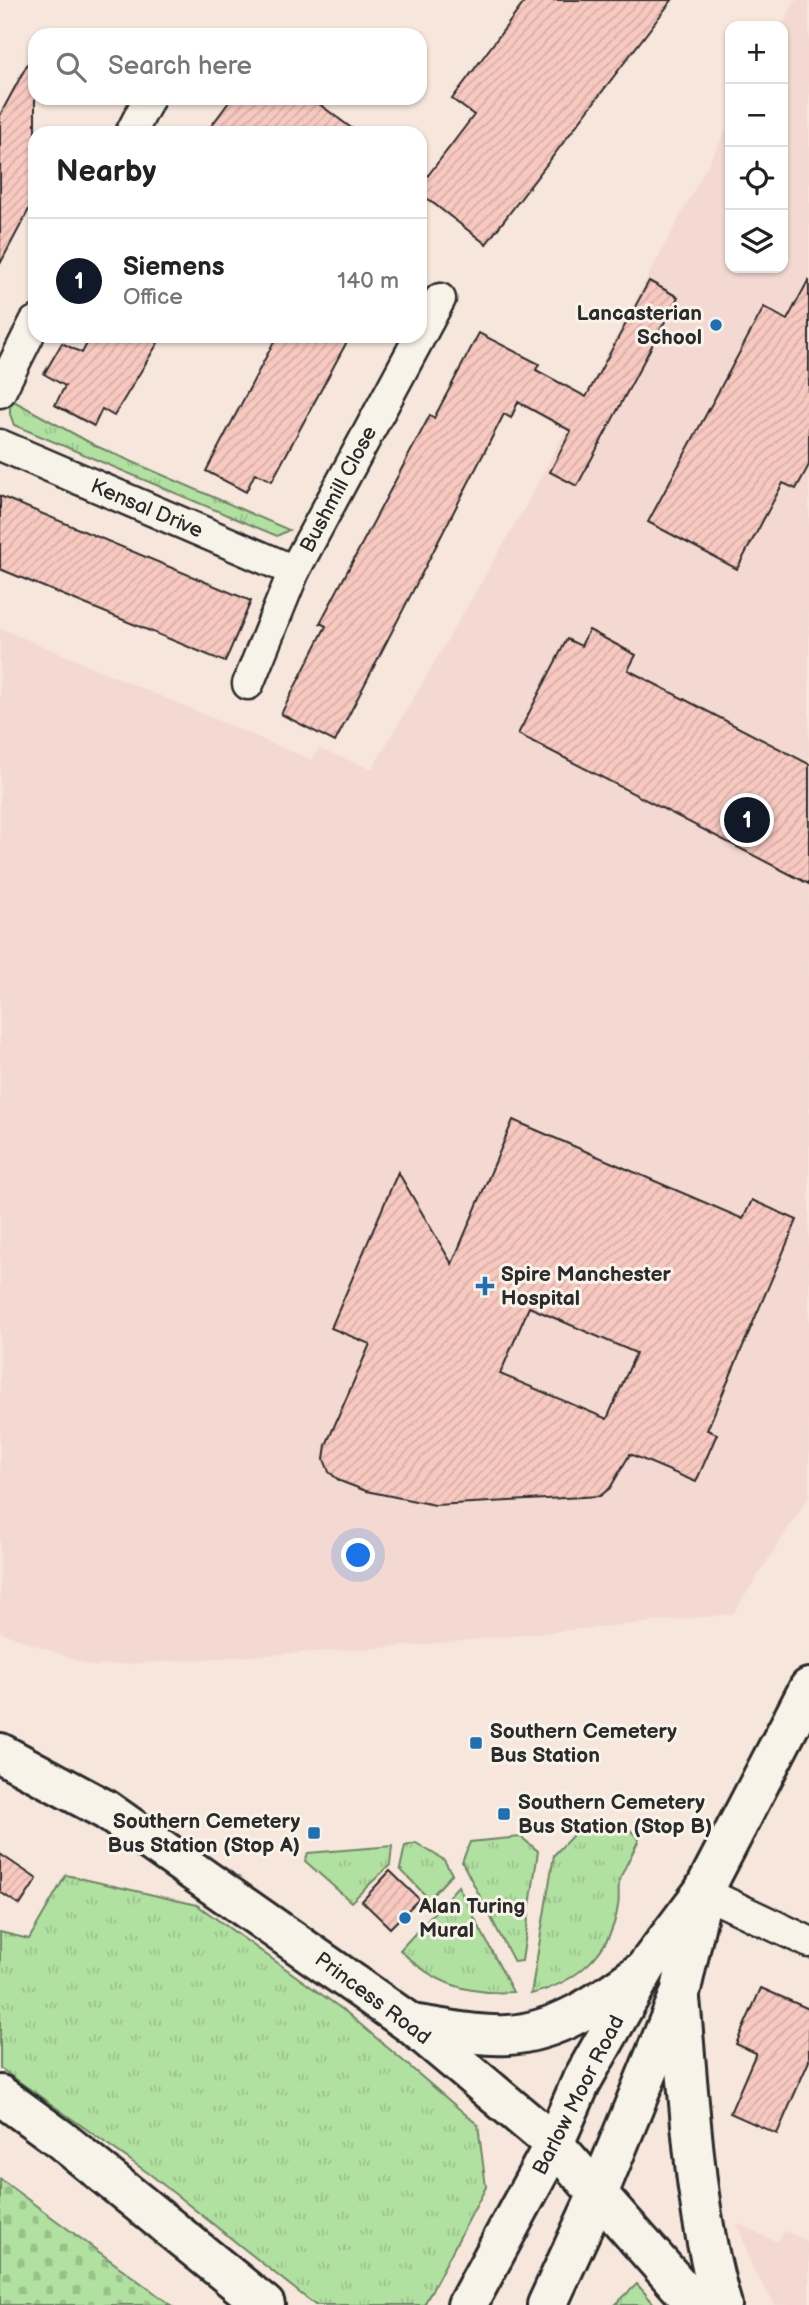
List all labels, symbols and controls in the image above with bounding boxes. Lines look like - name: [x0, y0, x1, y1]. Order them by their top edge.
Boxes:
- map controls: [725, 21, 788, 273]
- button: +: [725, 21, 788, 84]
- search box: [28, 28, 427, 105]
- icon: search: [52, 48, 90, 86]
- text: Search here: [108, 51, 252, 82]
- button: −: [725, 84, 788, 147]
- button: locate: [725, 147, 788, 210]
- text: Nearby: [56, 154, 156, 190]
- button: layers: [725, 210, 788, 273]
- text: Siemens: [123, 252, 225, 283]
- text: 1: [74, 267, 84, 295]
- text: 140 m: [337, 267, 399, 295]
- text: Office: [123, 283, 183, 311]
- place label: Lancasterian School: [577, 301, 702, 350]
- marker: Lancasterian School: [708, 317, 724, 333]
- street label: Bushmill Close: [295, 422, 382, 557]
- street label: Kensal Drive: [87, 474, 207, 543]
- pin: 1: [724, 794, 770, 846]
- place label: Spire Manchester Hospital: [501, 1262, 672, 1311]
- marker: Spire Manchester Hospital: [475, 1276, 495, 1296]
- your location: [341, 1538, 375, 1572]
- place label: Southern Cemetery Bus Station: [490, 1719, 677, 1768]
- marker: Southern Cemetery Bus Station: [468, 1735, 484, 1751]
- place label: Southern Cemetery Bus Station (Stop B): [518, 1790, 712, 1839]
- marker: Southern Cemetery Bus Station (Stop B): [496, 1806, 512, 1822]
- place label: Southern Cemetery Bus Station (Stop A): [108, 1809, 300, 1858]
- marker: Southern Cemetery Bus Station (Stop A): [306, 1825, 322, 1841]
- place label: Alan Turing Mural: [418, 1894, 525, 1943]
- marker: Alan Turing Mural: [397, 1910, 413, 1926]
- street label: Princess Road: [310, 1947, 435, 2050]
- street label: Barlow Moor Road: [527, 2011, 630, 2179]

